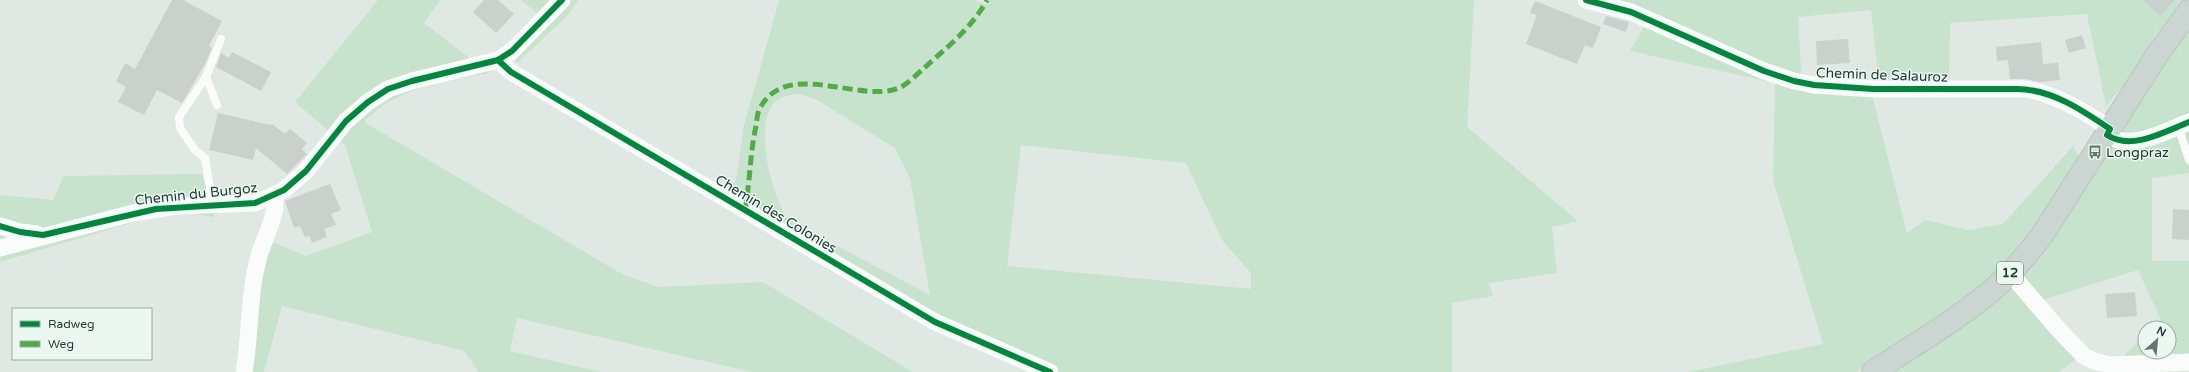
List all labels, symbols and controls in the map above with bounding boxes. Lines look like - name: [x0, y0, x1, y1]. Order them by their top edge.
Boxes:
- street label: Chemin de Salauroz: [1816, 64, 1948, 86]
- bus stop icon: Longpraz: [2087, 144, 2103, 160]
- place label: Longpraz: [2106, 144, 2169, 161]
- street label: Chemin des Colonies: [712, 171, 840, 257]
- street label: Chemin du Burgoz: [134, 179, 258, 209]
- road number: 12: [1997, 262, 2023, 284]
- legend: [12, 308, 152, 360]
- text: Radweg: [48, 317, 95, 331]
- north arrow: [2137, 320, 2177, 360]
- text: N: [2154, 324, 2168, 339]
- text: Weg: [48, 337, 74, 351]

